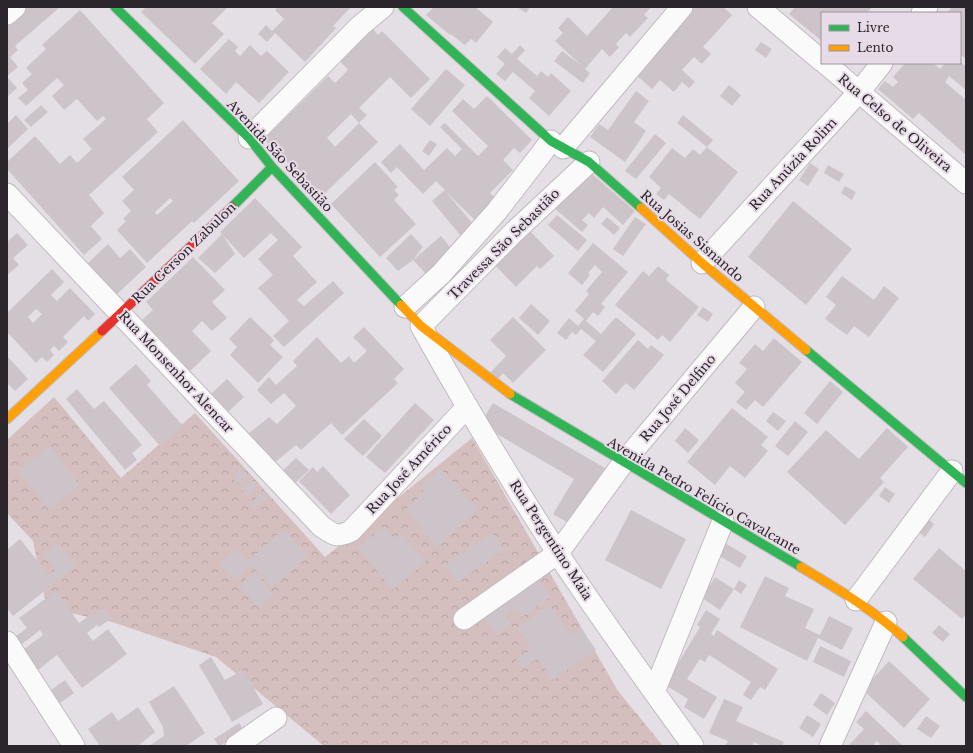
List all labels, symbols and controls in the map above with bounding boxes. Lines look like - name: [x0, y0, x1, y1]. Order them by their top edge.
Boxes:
- legend: [821, 12, 961, 64]
- text: Livre: [857, 20, 890, 35]
- text: Lento: [857, 40, 893, 55]
- street label: Rua Celso de Oliveira: [835, 70, 956, 176]
- street label: Avenida São Sebastião: [223, 95, 337, 216]
- street label: Rua Anúzia Rolim: [746, 114, 840, 214]
- street label: Travessa São Sebastião: [445, 185, 563, 303]
- street label: Rua Josias Sisnando: [637, 187, 747, 285]
- street label: Rua Gerson Zabulon: [128, 199, 240, 307]
- street label: Rua Monsenhor Alencar: [115, 307, 238, 437]
- street label: Rua José Delfino: [636, 351, 720, 445]
- street label: Rua José Américo: [363, 420, 455, 518]
- street label: Avenida Pedro Felício Cavalcante: [603, 433, 804, 558]
- street label: Rua Pergentino Maia: [506, 477, 597, 604]

